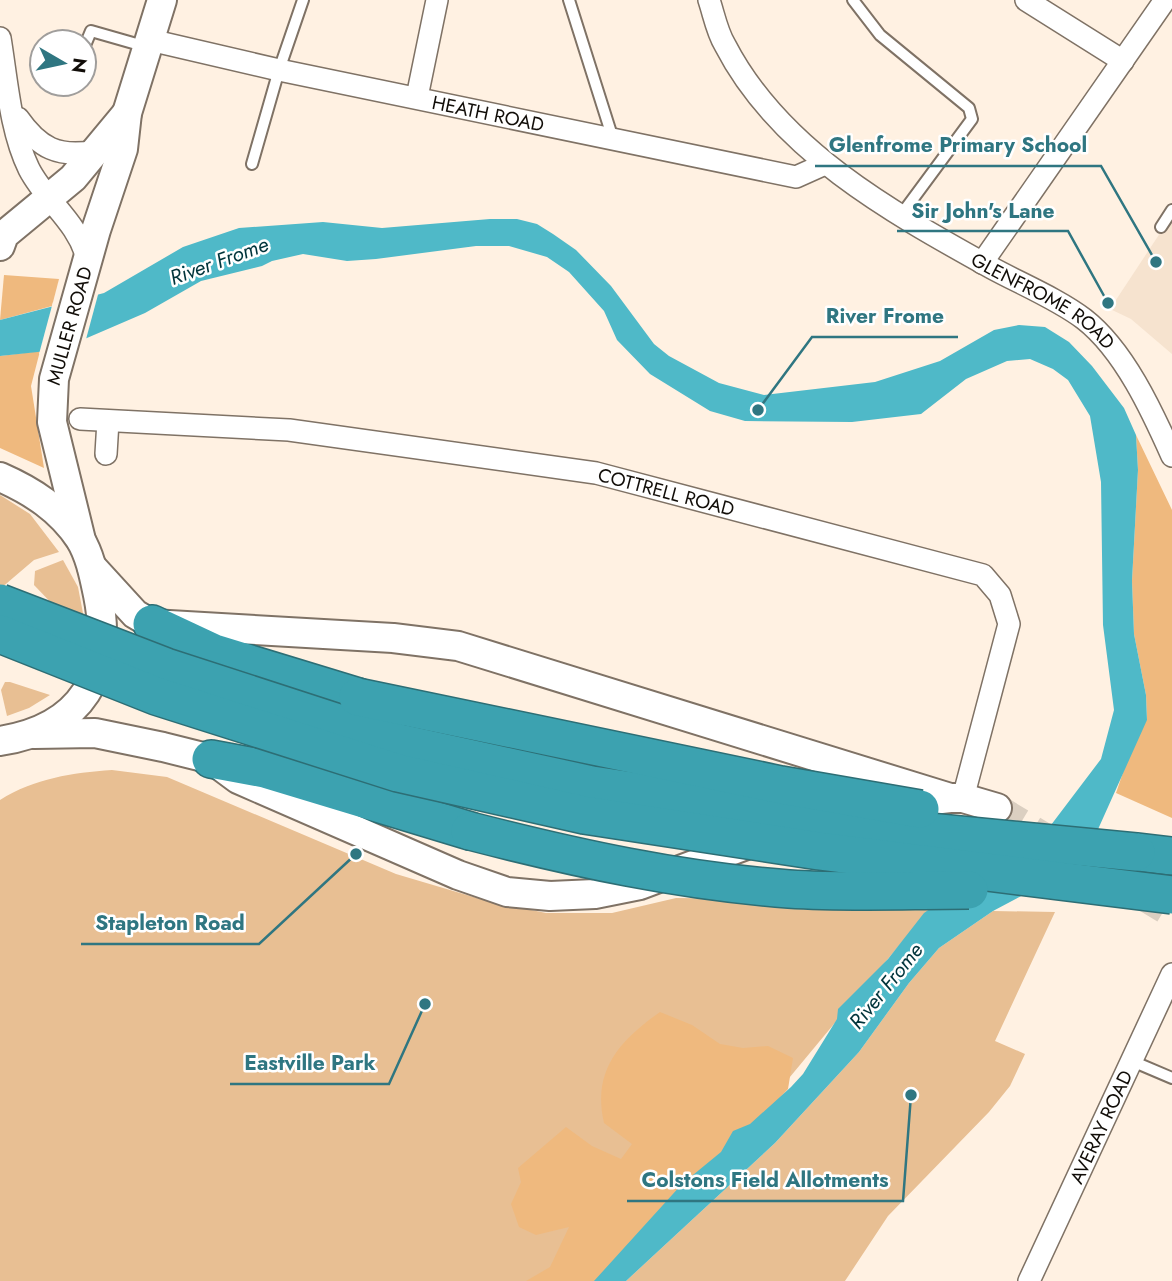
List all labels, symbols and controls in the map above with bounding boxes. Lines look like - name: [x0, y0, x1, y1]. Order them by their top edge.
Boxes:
- north arrow: [28, 28, 98, 98]
- text: N: [65, 56, 94, 75]
- street label: HEATH ROAD: [430, 89, 547, 138]
- callout: Glenfrome Primary School: [815, 124, 1101, 166]
- text: Glenfrome Primary School: [829, 130, 1087, 160]
- callout: Sir John's Lane: [897, 189, 1068, 231]
- text: Sir John's Lane: [911, 196, 1055, 226]
- water label: River Frome: [165, 229, 273, 293]
- street label: GLENFROME ROAD: [966, 246, 1121, 355]
- street label: MULLER ROAD: [40, 263, 99, 388]
- callout: River Frome: [812, 295, 958, 337]
- text: River Frome: [826, 301, 944, 331]
- street label: COTTRELL ROAD: [595, 461, 738, 522]
- callout: Stapleton Road: [81, 902, 259, 944]
- text: Stapleton Road: [95, 908, 245, 938]
- water label: River Frome: [842, 936, 930, 1036]
- callout: Eastville Park: [230, 1042, 389, 1084]
- text: Eastville Park: [244, 1048, 376, 1078]
- street label: AVERAY ROAD: [1063, 1066, 1139, 1188]
- callout: Colstons Field Allotments: [627, 1159, 903, 1201]
- text: Colstons Field Allotments: [641, 1165, 889, 1195]

